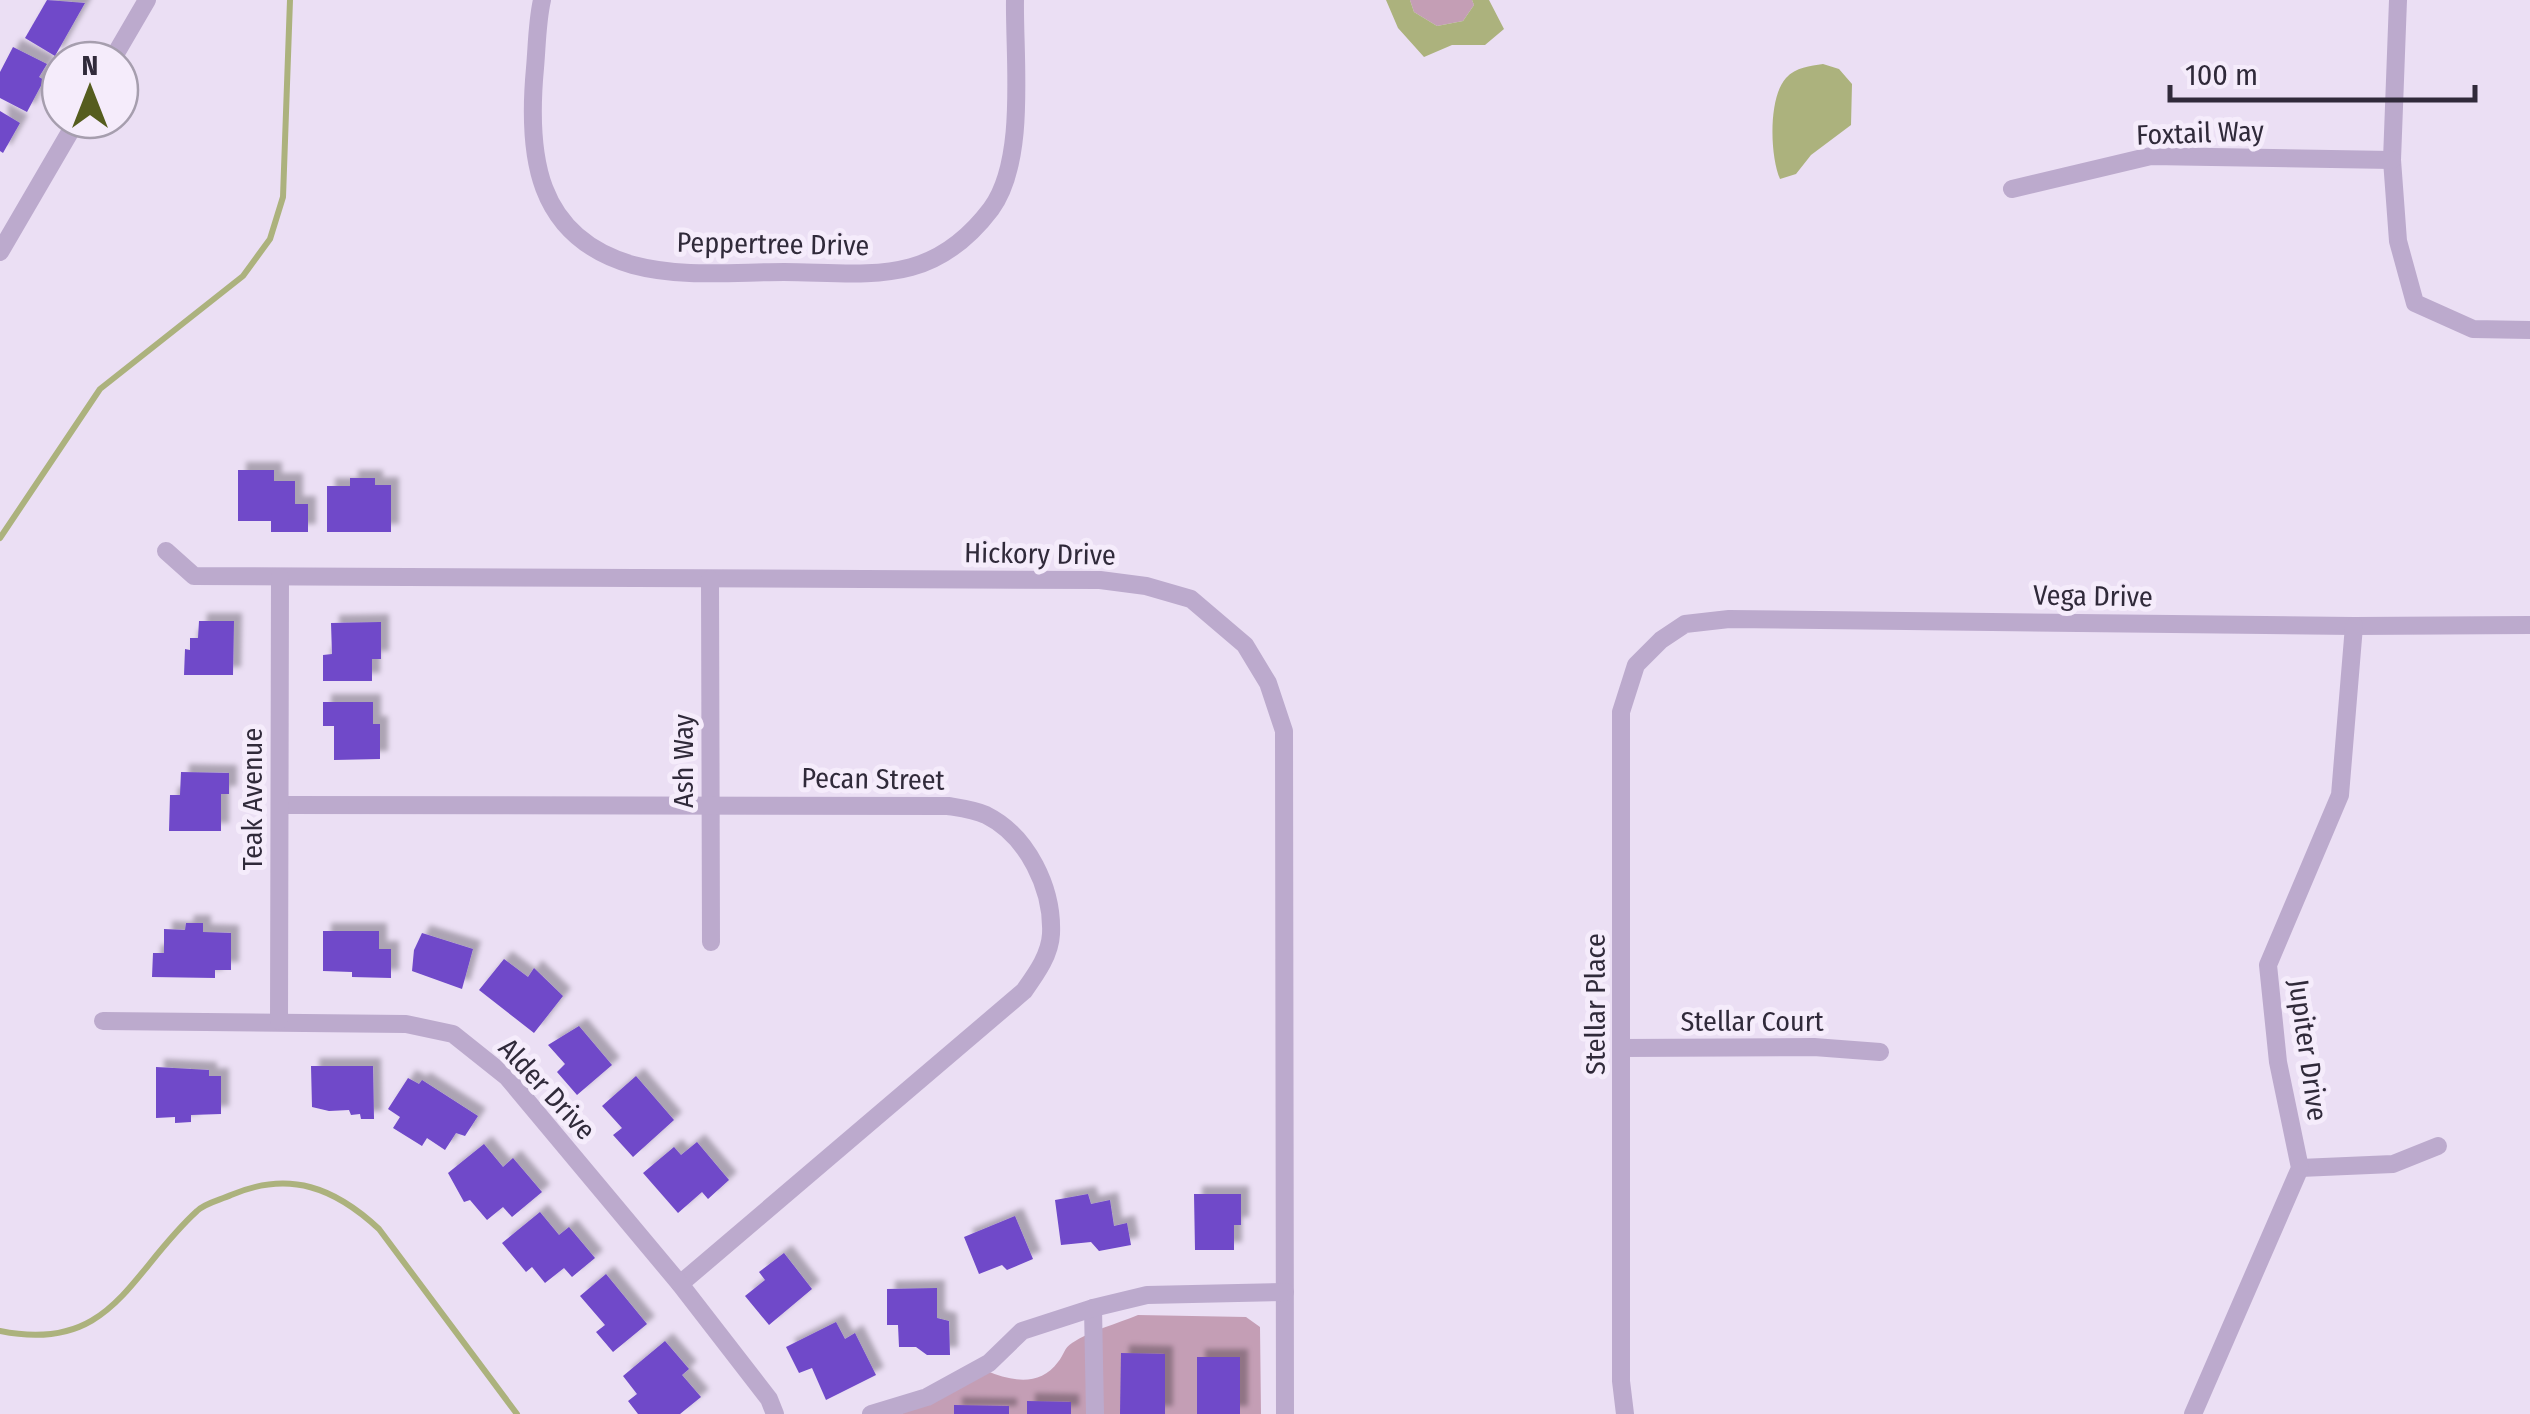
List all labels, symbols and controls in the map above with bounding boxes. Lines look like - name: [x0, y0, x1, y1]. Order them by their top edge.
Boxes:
- north arrow: [40, 40, 140, 140]
- scale bar: [2170, 40, 2475, 102]
- text: N: [82, 49, 98, 82]
- text: 100 m: [2185, 57, 2258, 93]
- street label: Foxtail Way: [2136, 114, 2265, 152]
- street label: Peppertree Drive: [676, 226, 870, 262]
- street label: Hickory Drive: [964, 536, 1116, 572]
- street label: Vega Drive: [2033, 578, 2153, 614]
- street label: Ash Way: [667, 714, 700, 808]
- street label: Teak Avenue: [236, 728, 269, 870]
- street label: Pecan Street: [801, 761, 946, 797]
- street label: Stellar Place: [1579, 933, 1612, 1075]
- street label: Jupiter Drive: [2282, 977, 2334, 1123]
- street label: Stellar Court: [1680, 1005, 1824, 1038]
- street label: Alder Drive: [492, 1032, 602, 1146]

